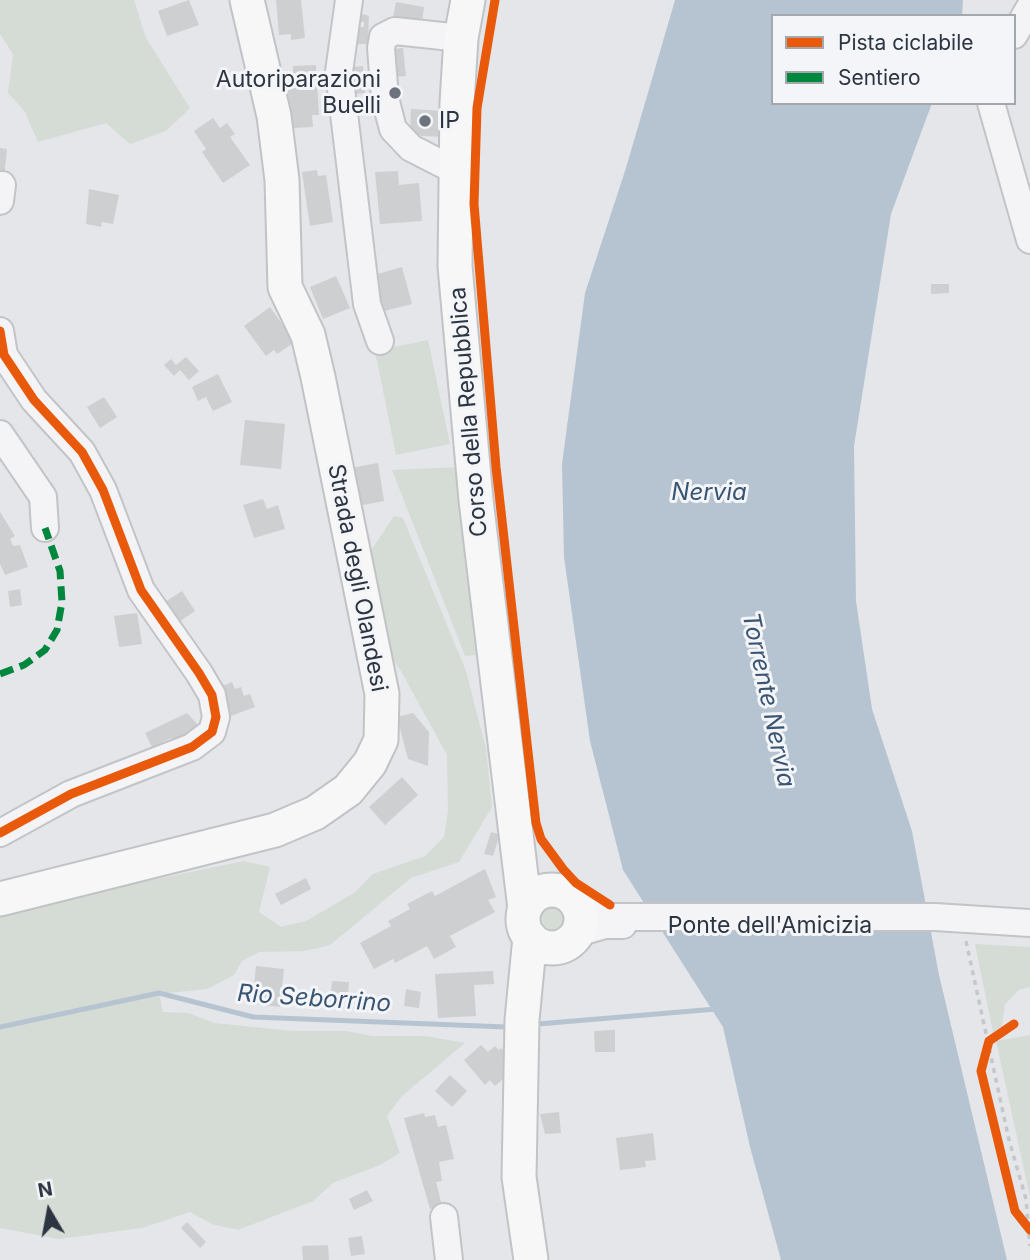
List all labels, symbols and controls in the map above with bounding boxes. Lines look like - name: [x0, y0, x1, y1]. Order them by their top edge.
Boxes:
- legend: [771, 14, 1016, 105]
- text: Pista ciclabile: [838, 30, 974, 55]
- text: Sentiero: [838, 65, 920, 90]
- place label: Autoriparazioni Buelli: [216, 66, 381, 120]
- marker: Autoriparazioni Buelli: [387, 85, 403, 101]
- place label: IP: [439, 107, 460, 135]
- marker: IP: [417, 113, 433, 129]
- street label: Corso della Repubblica: [444, 286, 494, 538]
- street label: Strada degli Olandesi: [321, 462, 393, 694]
- water label: Nervia: [671, 479, 747, 507]
- water label: Torrente Nervia: [735, 610, 801, 790]
- street label: Ponte dell'Amicizia: [668, 912, 872, 940]
- water label: Rio Seborrino: [236, 979, 392, 1019]
- north arrow: [14, 1176, 84, 1246]
- text: N: [36, 1177, 54, 1202]

